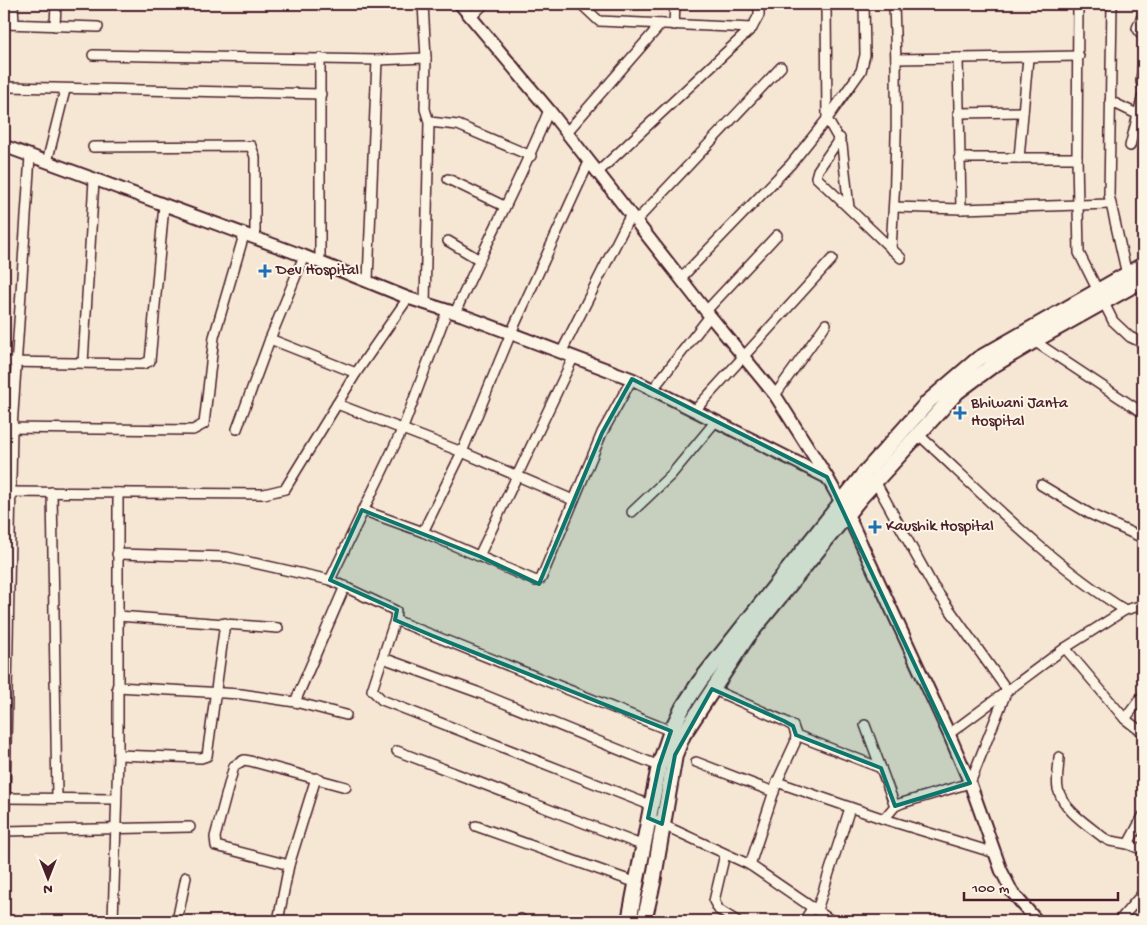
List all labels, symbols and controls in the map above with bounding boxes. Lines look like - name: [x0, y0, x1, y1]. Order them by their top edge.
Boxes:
- place label: Dev Hospital: [275, 262, 359, 281]
- marker: Dev Hospital: [258, 264, 272, 278]
- place label: Bhiwani Janta Hospital: [970, 395, 1069, 432]
- marker: Bhiwani Janta Hospital: [953, 406, 967, 420]
- place label: Kaushik Hospital: [886, 518, 994, 537]
- marker: Kaushik Hospital: [868, 520, 882, 534]
- north arrow: [22, 852, 72, 902]
- scale bar: [964, 870, 1118, 902]
- text: N: [43, 880, 53, 897]
- text: 100 m: [971, 880, 1010, 898]

